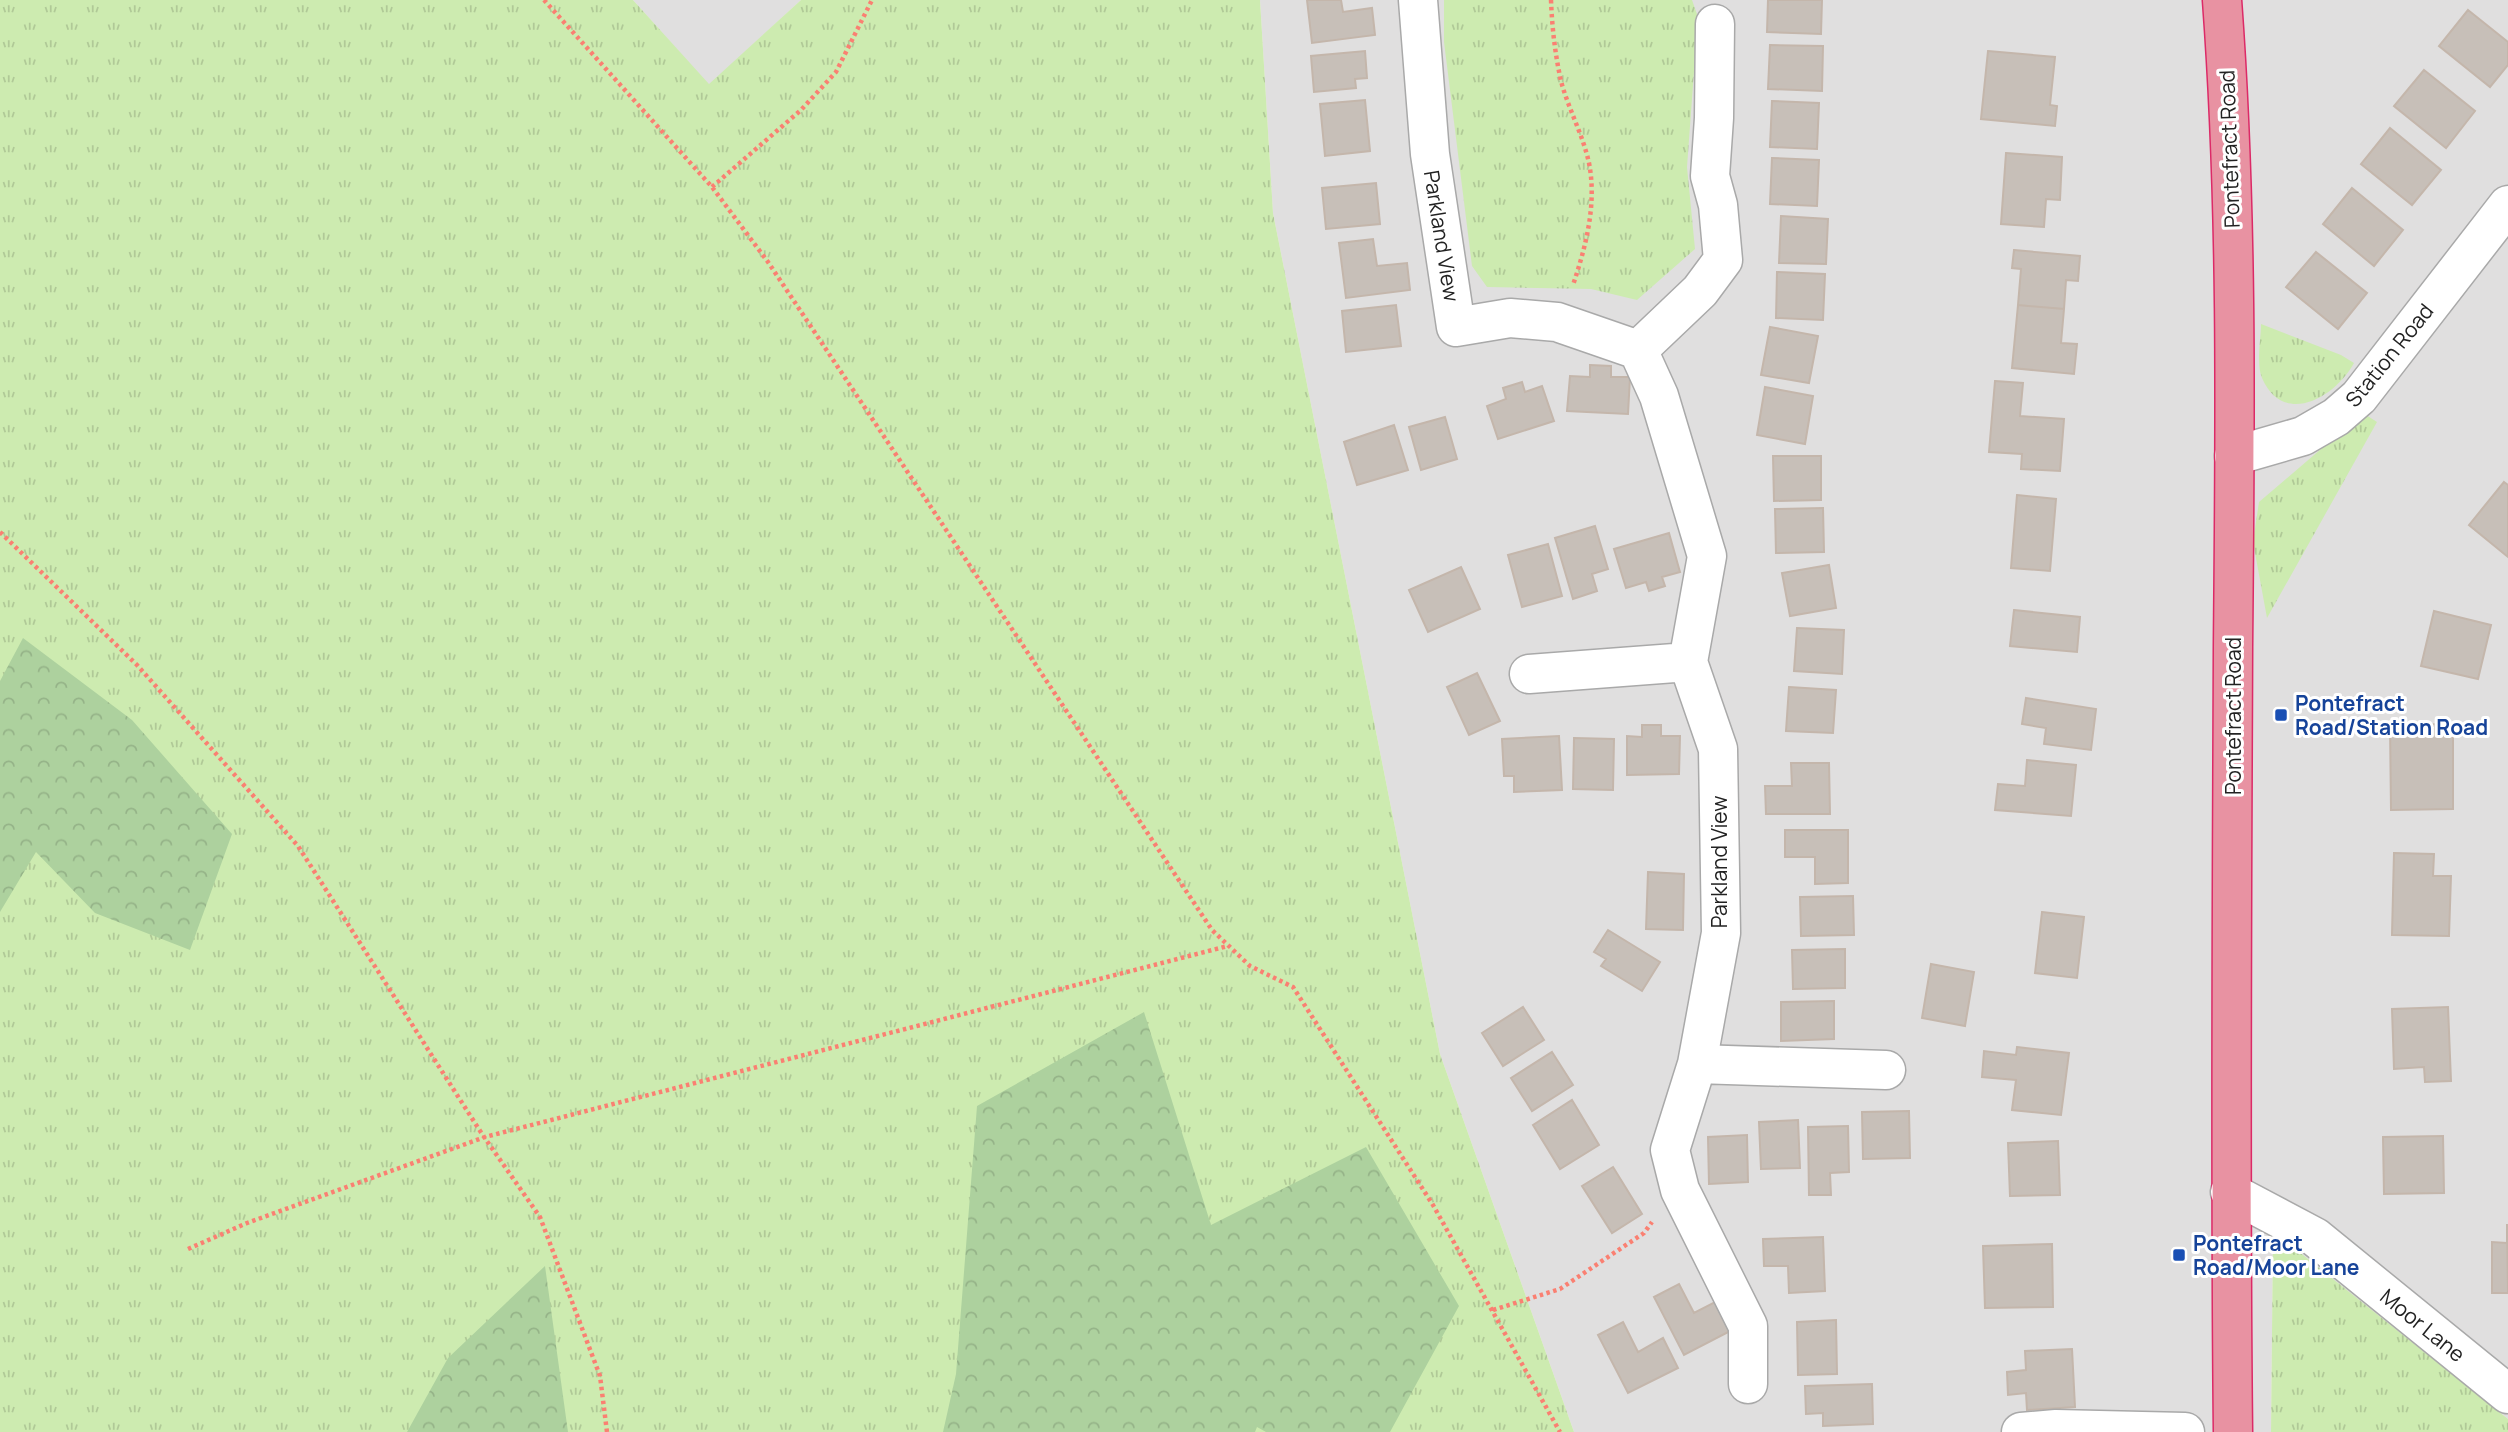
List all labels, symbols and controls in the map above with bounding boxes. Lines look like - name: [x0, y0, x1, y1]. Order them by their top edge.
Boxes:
- street label: Pontefract Road: [2212, 70, 2246, 228]
- street label: Parkland View: [1418, 168, 1466, 304]
- street label: Station Road: [2339, 298, 2439, 412]
- street label: Pontefract Road: [2219, 637, 2247, 795]
- place label: Pontefract Road/Station Road: [2295, 689, 2488, 741]
- marker: Pontefract Road/Station Road: [2273, 707, 2289, 723]
- street label: Parkland View: [1705, 796, 1733, 928]
- place label: Pontefract Road/Moor Lane: [2193, 1229, 2359, 1281]
- marker: Pontefract Road/Moor Lane: [2171, 1247, 2187, 1263]
- street label: Moor Lane: [2375, 1282, 2471, 1368]

